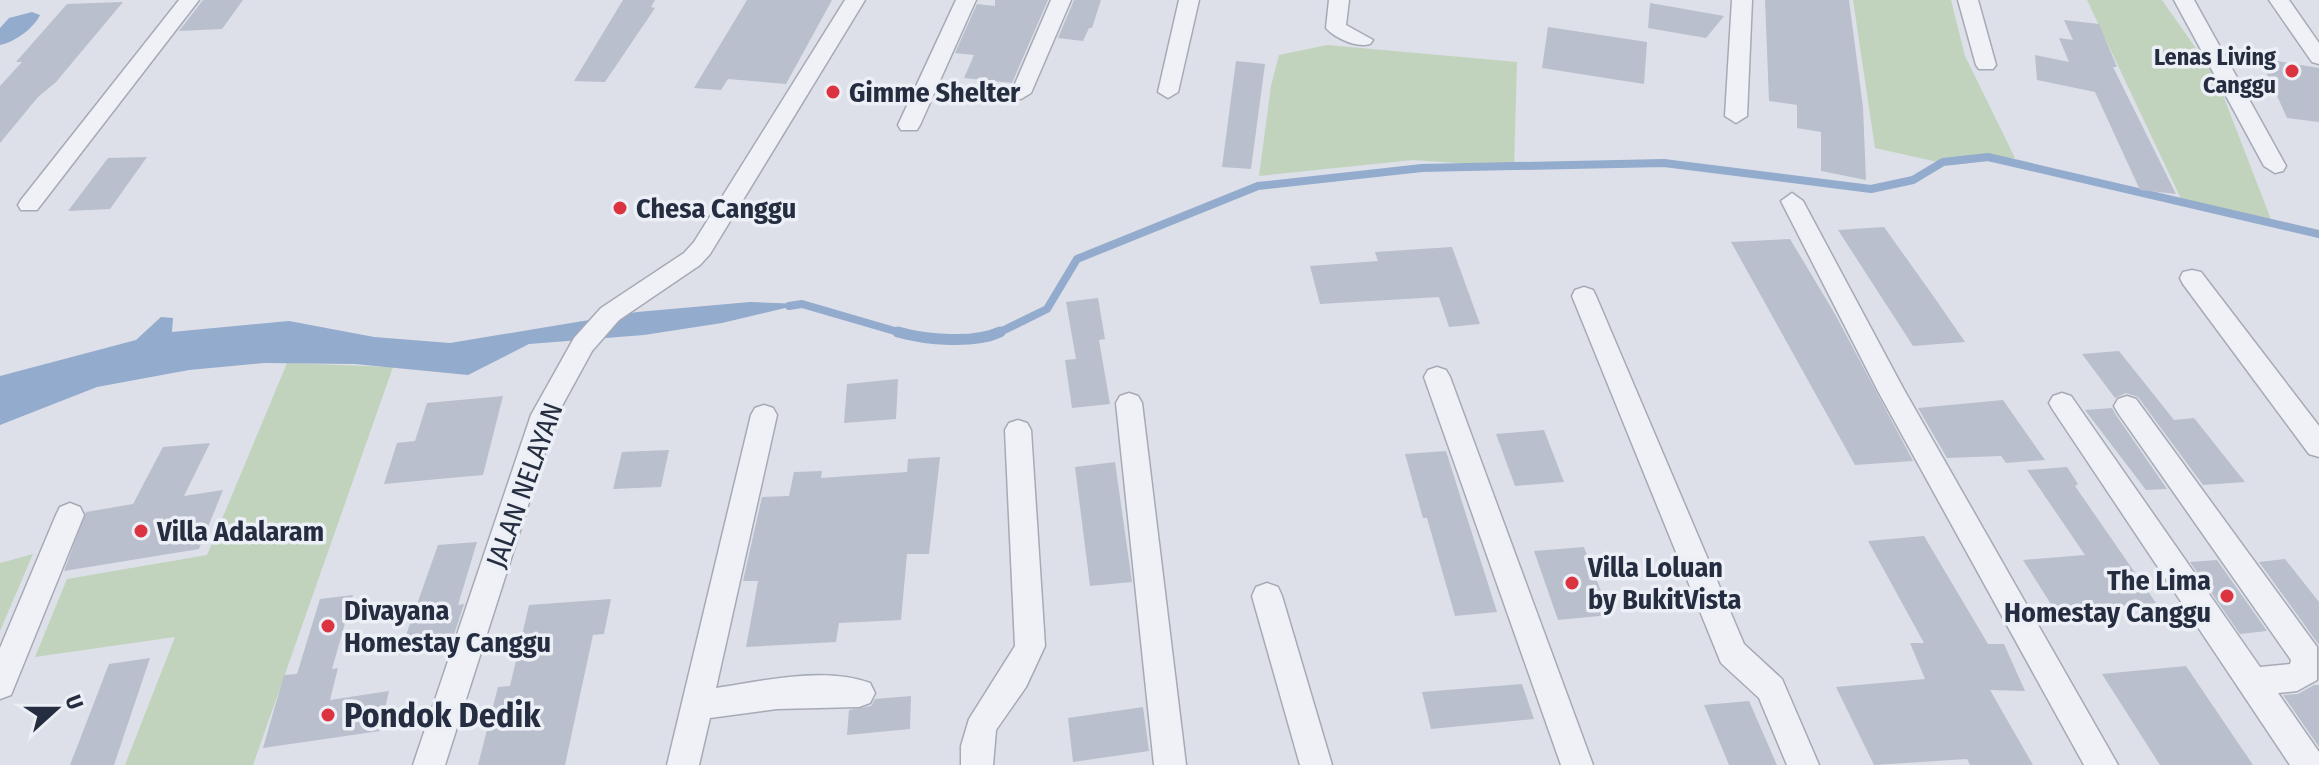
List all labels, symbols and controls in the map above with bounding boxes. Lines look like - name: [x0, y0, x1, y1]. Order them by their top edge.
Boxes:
- place label: Lenas Living Canggu: [2154, 43, 2276, 99]
- marker: Lenas Living Canggu: [2283, 62, 2301, 80]
- place label: Gimme Shelter: [849, 76, 1021, 109]
- marker: Gimme Shelter: [824, 83, 842, 101]
- place label: Chesa Canggu: [636, 192, 796, 225]
- marker: Chesa Canggu: [611, 199, 629, 217]
- street label: JALAN NELAYAN: [479, 398, 570, 572]
- place label: Villa Adalaram: [156, 515, 324, 548]
- marker: Villa Adalaram: [132, 522, 150, 540]
- place label: Villa Loluan by BukitVista: [1587, 551, 1741, 616]
- place label: The Lima Homestay Canggu: [2004, 564, 2211, 629]
- marker: Villa Loluan by BukitVista: [1563, 574, 1581, 592]
- marker: The Lima Homestay Canggu: [2218, 587, 2236, 605]
- place label: Divayana Homestay Canggu: [344, 594, 551, 659]
- marker: Divayana Homestay Canggu: [319, 617, 337, 635]
- north arrow: [16, 669, 96, 749]
- text: U: [59, 691, 89, 713]
- place label: Pondok Dedik: [344, 695, 541, 736]
- marker: Pondok Dedik: [319, 706, 337, 724]

